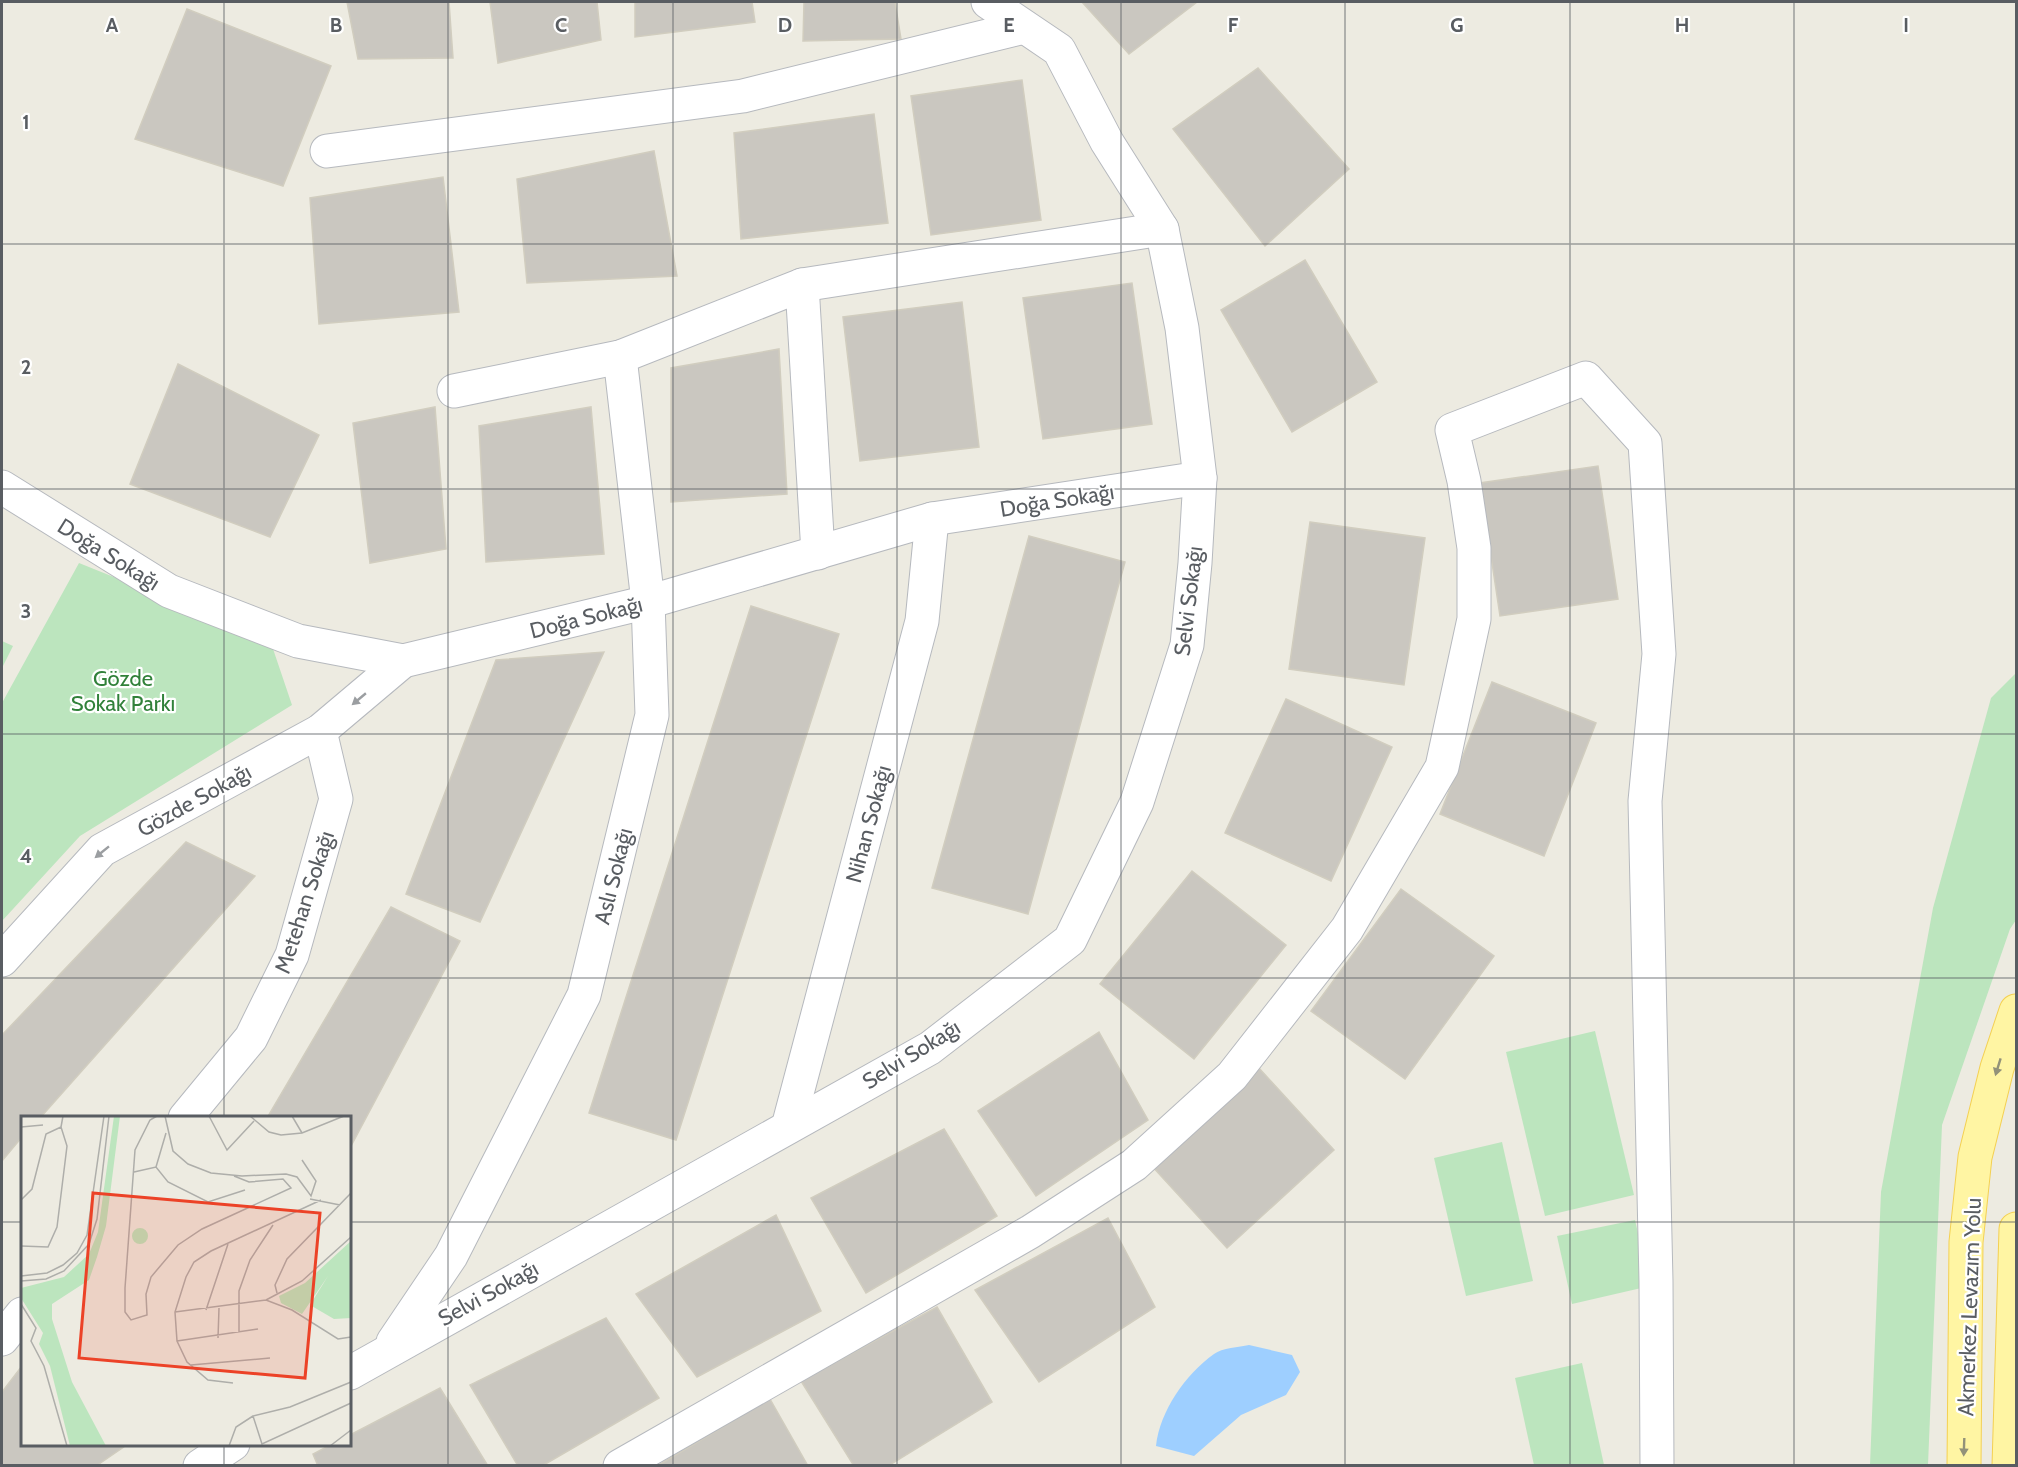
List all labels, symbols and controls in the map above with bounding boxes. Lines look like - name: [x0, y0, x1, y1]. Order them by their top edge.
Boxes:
- text: A: [106, 13, 119, 37]
- text: B: [330, 13, 342, 37]
- text: C: [555, 13, 567, 37]
- text: D: [778, 13, 792, 37]
- text: E: [1003, 13, 1015, 37]
- text: F: [1228, 13, 1239, 37]
- text: G: [1450, 13, 1464, 37]
- text: H: [1675, 13, 1689, 37]
- text: I: [1903, 13, 1909, 37]
- text: 1: [22, 110, 30, 134]
- text: 2: [21, 355, 31, 379]
- street label: Doğa Sokağı: [998, 478, 1116, 523]
- street label: Doğa Sokağı: [53, 512, 165, 596]
- street label: Selvi Sokağı: [1168, 545, 1209, 658]
- street label: Doğa Sokağı: [527, 590, 645, 645]
- text: 3: [21, 599, 31, 623]
- park label: Gözde Sokak Parkı: [71, 665, 175, 717]
- one-way arrow: [351, 692, 367, 705]
- street label: Gözde Sokağı: [133, 758, 256, 843]
- street label: Nihan Sokağı: [840, 762, 897, 886]
- street label: Aslı Sokağı: [588, 825, 638, 927]
- street label: Metehan Sokağı: [269, 828, 340, 977]
- text: 4: [20, 844, 32, 868]
- one-way arrow: [94, 846, 110, 859]
- street label: Selvi Sokağı: [857, 1014, 965, 1095]
- one-way arrow: [1993, 1058, 2002, 1076]
- inset map: [21, 1116, 351, 1446]
- street label: Akmerkez Levazım Yolu: [1952, 1197, 1987, 1417]
- street label: Selvi Sokağı: [433, 1255, 543, 1332]
- one-way arrow: [1960, 1438, 1969, 1457]

